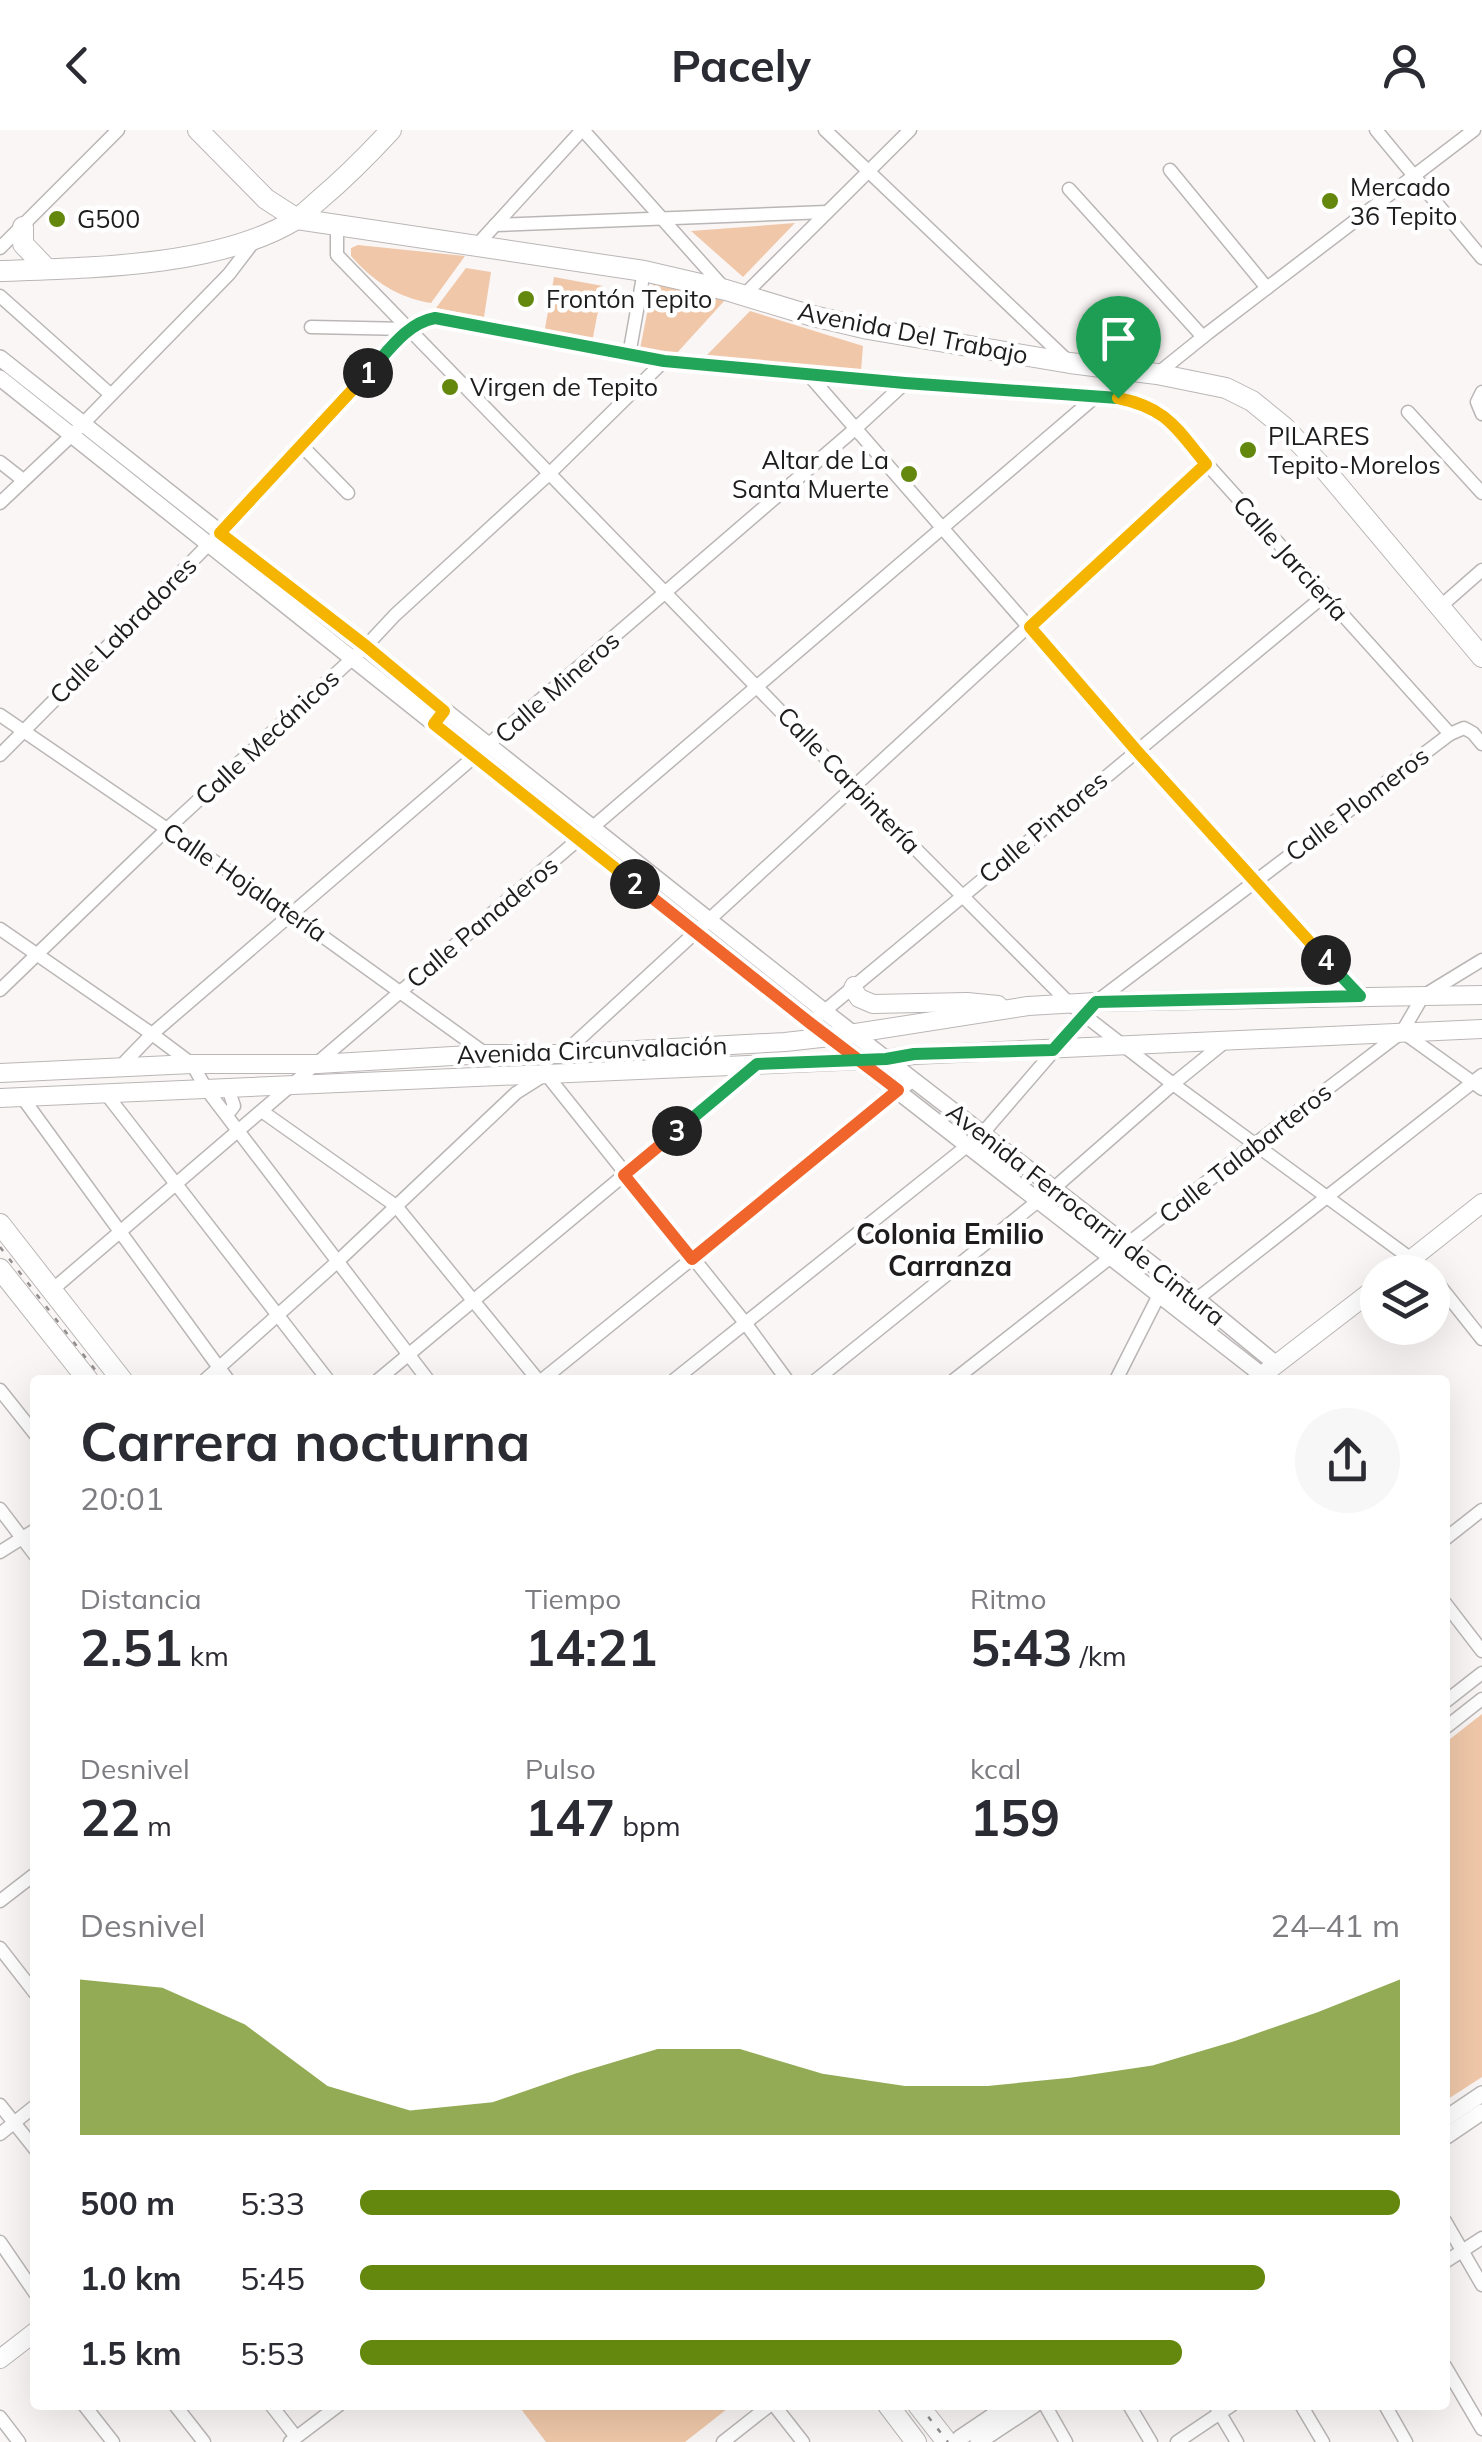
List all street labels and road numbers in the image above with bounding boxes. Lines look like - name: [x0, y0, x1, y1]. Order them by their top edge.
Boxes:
- street label: Avenida Del Trabajo: [795, 295, 1031, 370]
- street label: Calle Jarciería: [1227, 489, 1356, 627]
- street label: Calle Labradores: [43, 550, 203, 710]
- street label: Calle Mineros: [488, 624, 625, 749]
- street label: Calle Mecánicos: [188, 662, 345, 811]
- street label: Calle Carpintería: [771, 700, 927, 860]
- street label: Calle Plomeros: [1279, 740, 1434, 868]
- street label: Calle Pintores: [972, 764, 1113, 889]
- street label: Calle Hojalatería: [157, 815, 333, 948]
- street label: Calle Panaderos: [400, 849, 564, 994]
- street label: Avenida Circunvalación: [456, 1029, 728, 1070]
- street label: Calle Talabarteros: [1152, 1076, 1337, 1230]
- street label: Avenida Ferrocarril de Cintura: [941, 1095, 1232, 1332]

